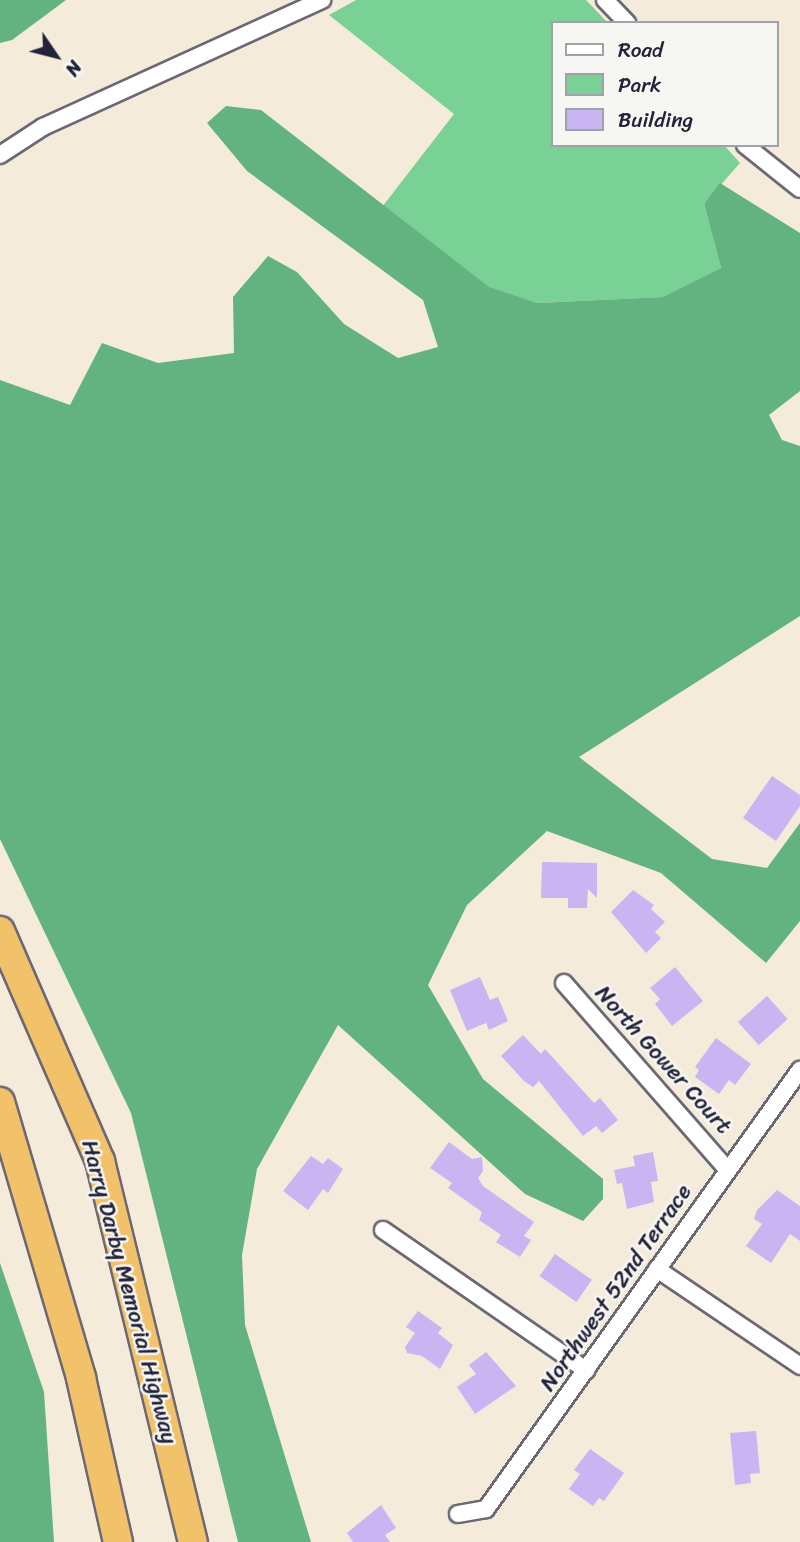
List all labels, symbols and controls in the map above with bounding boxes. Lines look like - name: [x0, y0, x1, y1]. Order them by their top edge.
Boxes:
- north arrow: [21, 21, 91, 91]
- legend: [552, 21, 779, 147]
- text: Road: [618, 31, 663, 69]
- text: N: [56, 53, 91, 83]
- text: Park: [618, 66, 661, 104]
- text: Building: [618, 101, 693, 139]
- street label: North Gower Court: [588, 979, 738, 1141]
- street label: Harry Darby Memorial Highway: [75, 1136, 183, 1448]
- street label: Northwest 52nd Terrace: [534, 1179, 698, 1397]

